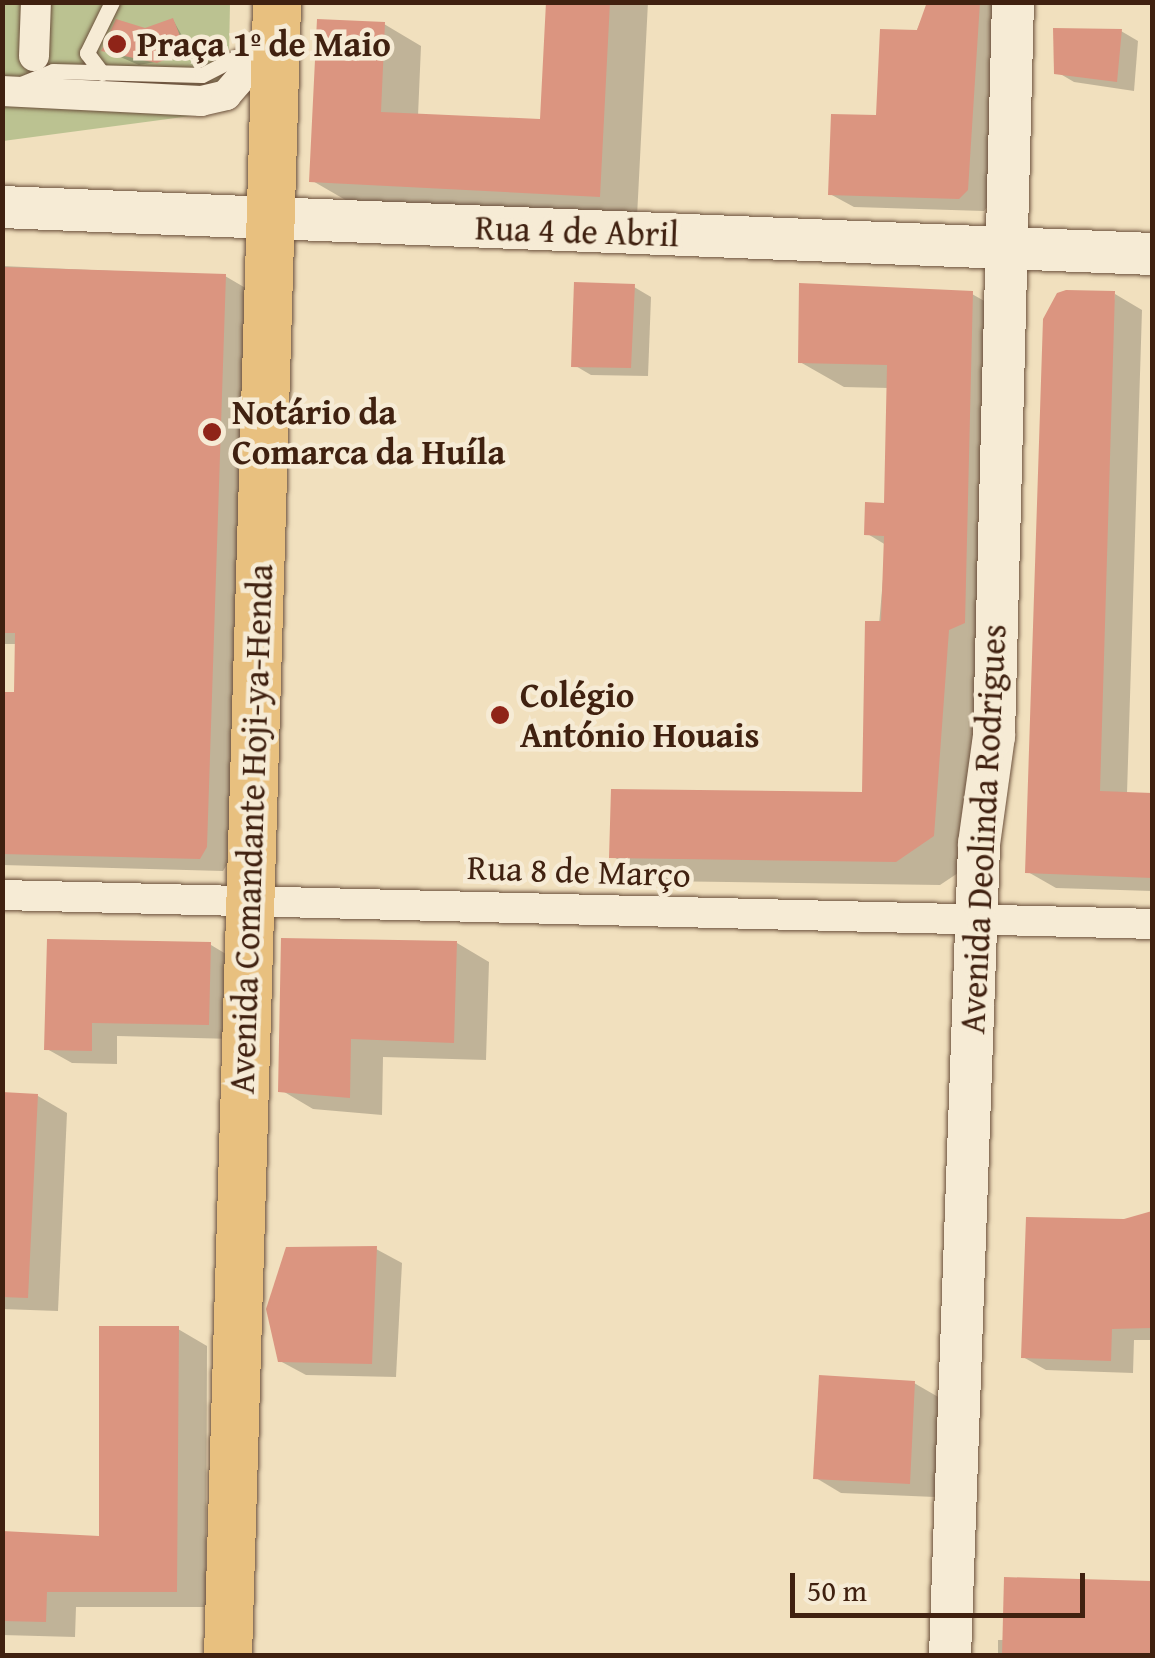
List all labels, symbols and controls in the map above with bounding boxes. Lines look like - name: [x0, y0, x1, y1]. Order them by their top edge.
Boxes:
- place label: Praça 1º de Maio: [137, 23, 391, 65]
- marker: Praça 1º de Maio: [106, 33, 128, 55]
- street label: Rua 4 de Abril: [474, 206, 680, 256]
- place label: Notário da Comarca da Huíla: [232, 391, 505, 473]
- marker: Notário da Comarca da Huíla: [201, 421, 223, 443]
- street label: Avenida Comandante Hoji-ya-Henda: [221, 563, 281, 1095]
- street label: Avenida Deolinda Rodrigues: [951, 623, 1015, 1035]
- place label: Colégio António Houais: [520, 674, 760, 756]
- marker: Colégio António Houais: [489, 704, 511, 726]
- street label: Rua 8 de Março: [466, 846, 692, 896]
- scale bar: [795, 1553, 1090, 1615]
- text: 50 m: [807, 1568, 867, 1612]

